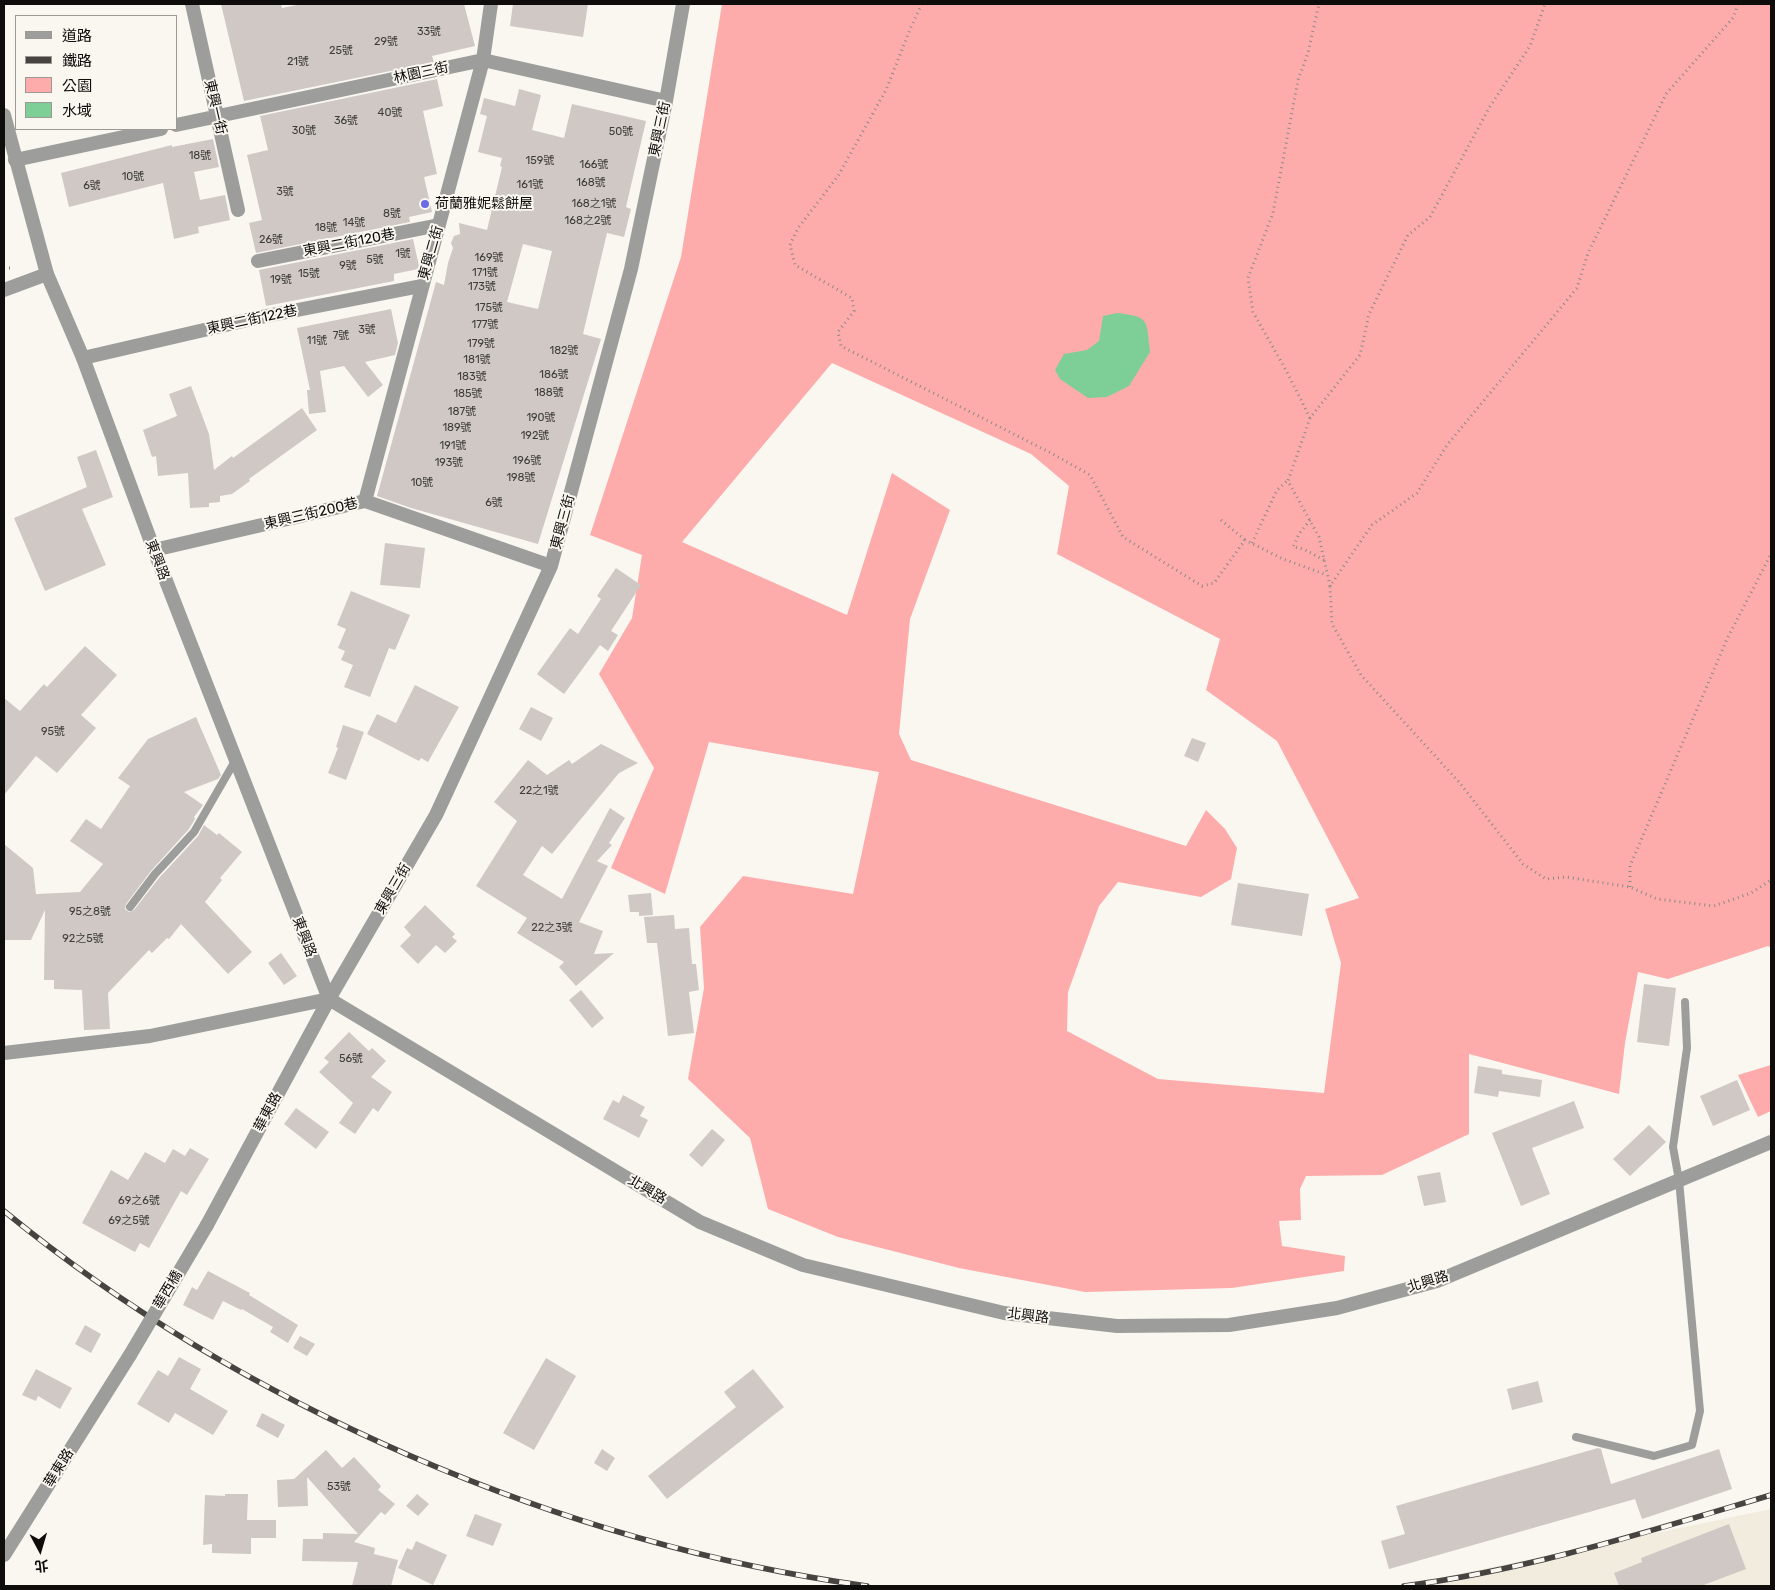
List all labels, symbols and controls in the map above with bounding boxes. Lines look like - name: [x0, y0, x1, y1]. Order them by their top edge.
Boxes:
- legend: [15, 15, 178, 130]
- house number: 33號: [417, 25, 441, 39]
- text: 道路: [62, 27, 92, 45]
- house number: 29號: [374, 35, 398, 49]
- house number: 25號: [329, 44, 353, 58]
- text: 鐵路: [62, 52, 92, 70]
- house number: 21號: [287, 55, 309, 69]
- street label: 林園三街: [392, 59, 450, 87]
- text: 公園: [62, 77, 92, 95]
- street label: 東興一街: [201, 78, 229, 136]
- street label: 東興三街: [646, 100, 674, 158]
- text: 水域: [62, 102, 92, 120]
- house number: 40號: [378, 106, 402, 120]
- house number: 36號: [334, 114, 358, 128]
- house number: 30號: [292, 124, 316, 138]
- house number: 50號: [609, 125, 633, 139]
- house number: 18號: [189, 149, 211, 163]
- house number: 159號: [526, 154, 554, 168]
- house number: 166號: [580, 158, 608, 172]
- house number: 10號: [122, 170, 144, 184]
- house number: 168號: [576, 176, 606, 190]
- house number: 161號: [517, 178, 543, 192]
- house number: 6號: [83, 179, 101, 193]
- house number: 3號: [276, 185, 294, 199]
- place label: 荷蘭雅妮鬆餅屋: [435, 196, 533, 212]
- house number: 168之1號: [571, 197, 617, 211]
- marker: 荷蘭雅妮鬆餅屋: [419, 198, 431, 210]
- house number: 8號: [383, 207, 401, 221]
- house number: 168之2號: [565, 214, 611, 228]
- house number: 14號: [343, 216, 365, 230]
- house number: 18號: [315, 221, 337, 235]
- street label: 東興二街: [415, 224, 447, 282]
- street label: 東興二街120巷: [302, 226, 396, 260]
- house number: 26號: [259, 233, 283, 247]
- house number: 1號: [395, 247, 411, 261]
- house number: 169號: [475, 251, 503, 265]
- house number: 5號: [366, 253, 384, 267]
- house number: 9號: [339, 259, 357, 273]
- house number: 171號: [472, 266, 498, 280]
- house number: 15號: [298, 267, 320, 281]
- house number: 19號: [270, 273, 292, 287]
- house number: 173號: [468, 280, 496, 294]
- house number: 175號: [475, 301, 503, 315]
- street label: 東興二街122巷: [205, 302, 299, 338]
- house number: 177號: [472, 318, 498, 332]
- house number: 3號: [358, 323, 376, 337]
- house number: 7號: [333, 329, 349, 343]
- house number: 11號: [307, 334, 327, 348]
- house number: 179號: [467, 337, 495, 351]
- house number: 182號: [549, 344, 579, 358]
- house number: 181號: [463, 353, 491, 367]
- house number: 186號: [539, 368, 569, 382]
- house number: 183號: [457, 370, 487, 384]
- house number: 188號: [534, 386, 564, 400]
- house number: 185號: [453, 387, 483, 401]
- house number: 187號: [448, 405, 476, 419]
- house number: 190號: [526, 411, 556, 425]
- house number: 189號: [442, 421, 472, 435]
- house number: 192號: [521, 429, 549, 443]
- house number: 191號: [440, 439, 466, 453]
- house number: 196號: [513, 454, 541, 468]
- house number: 193號: [435, 456, 463, 470]
- house number: 198號: [506, 471, 536, 485]
- house number: 10號: [411, 476, 433, 490]
- street label: 東興三街: [548, 493, 578, 551]
- street label: 東興三街200巷: [262, 495, 360, 533]
- house number: 6號: [485, 496, 503, 510]
- street label: 東興路: [142, 537, 172, 583]
- house number: 95號: [41, 725, 65, 739]
- house number: 22之1號: [519, 784, 559, 798]
- street label: 東興三街: [372, 861, 414, 917]
- house number: 95之8號: [69, 905, 111, 919]
- street label: 東興路: [289, 914, 319, 960]
- house number: 22之3號: [531, 921, 573, 935]
- house number: 92之5號: [62, 932, 104, 946]
- house number: 56號: [339, 1052, 363, 1066]
- street label: 華東路: [251, 1090, 285, 1134]
- street label: 北興路: [625, 1172, 669, 1208]
- house number: 69之6號: [118, 1194, 160, 1208]
- house number: 69之5號: [108, 1214, 150, 1228]
- street label: 華西橋: [150, 1268, 186, 1312]
- street label: 北興路: [1405, 1268, 1451, 1296]
- street label: 北興路: [1006, 1305, 1050, 1327]
- street label: 華東路: [41, 1446, 77, 1490]
- house number: 53號: [327, 1480, 351, 1494]
- north arrow: [15, 1525, 65, 1575]
- text: 北: [34, 1556, 49, 1575]

